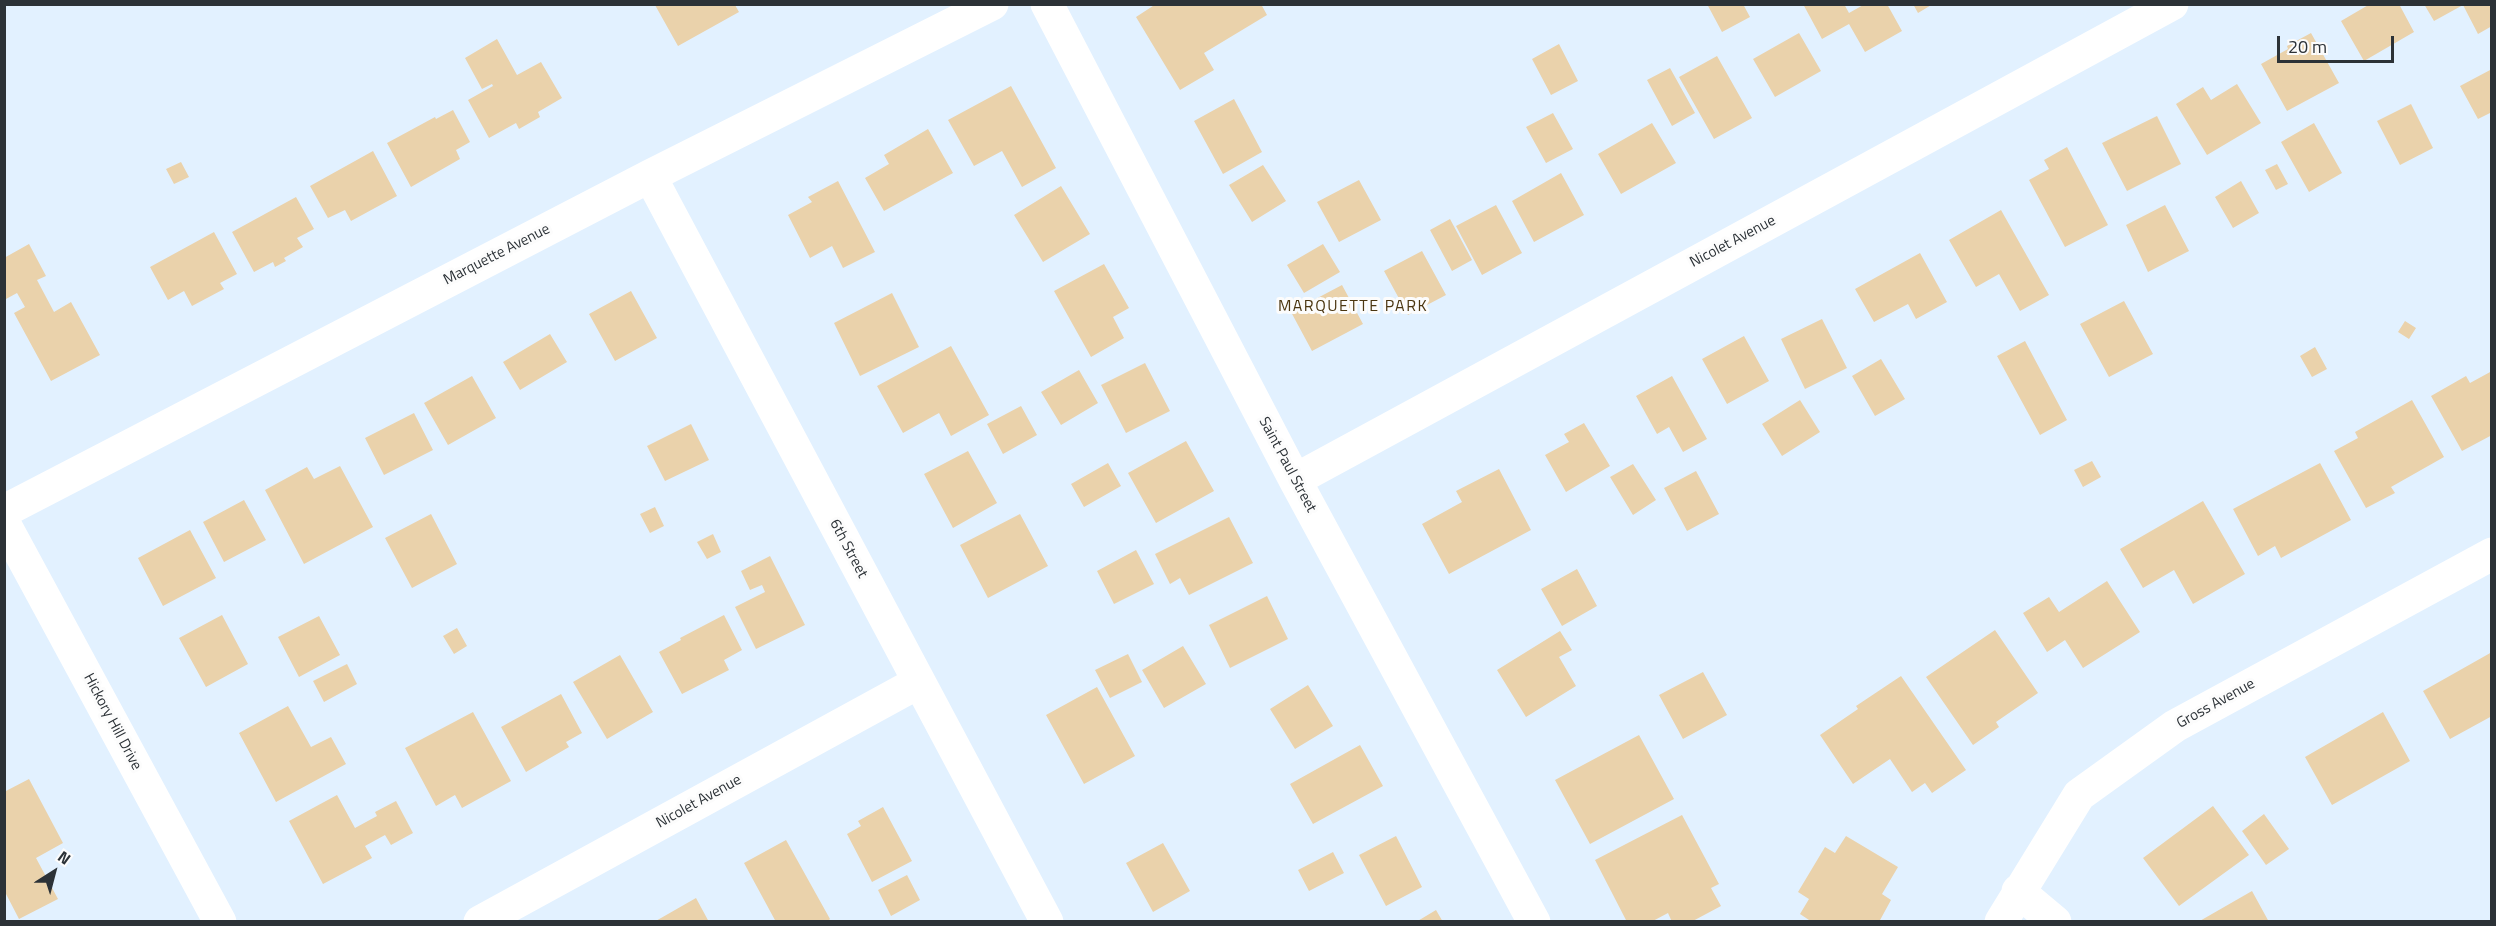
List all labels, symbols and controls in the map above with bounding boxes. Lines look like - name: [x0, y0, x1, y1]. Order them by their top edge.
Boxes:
- scale bar: [2280, 24, 2397, 62]
- text: 20 m: [2288, 33, 2327, 60]
- street label: Nicolet Avenue: [1687, 212, 1779, 272]
- street label: Marquette Avenue: [441, 220, 553, 290]
- district label: MARQUETTE PARK: [1278, 297, 1428, 317]
- street label: Saint Paul Street: [1254, 414, 1320, 516]
- street label: 6th Street: [825, 517, 871, 581]
- street label: Hickory Hill Drive: [79, 671, 145, 773]
- street label: Gross Avenue: [2174, 675, 2258, 733]
- street label: Nicolet Avenue: [653, 771, 745, 833]
- north arrow: [24, 842, 84, 902]
- text: N: [53, 844, 76, 870]

